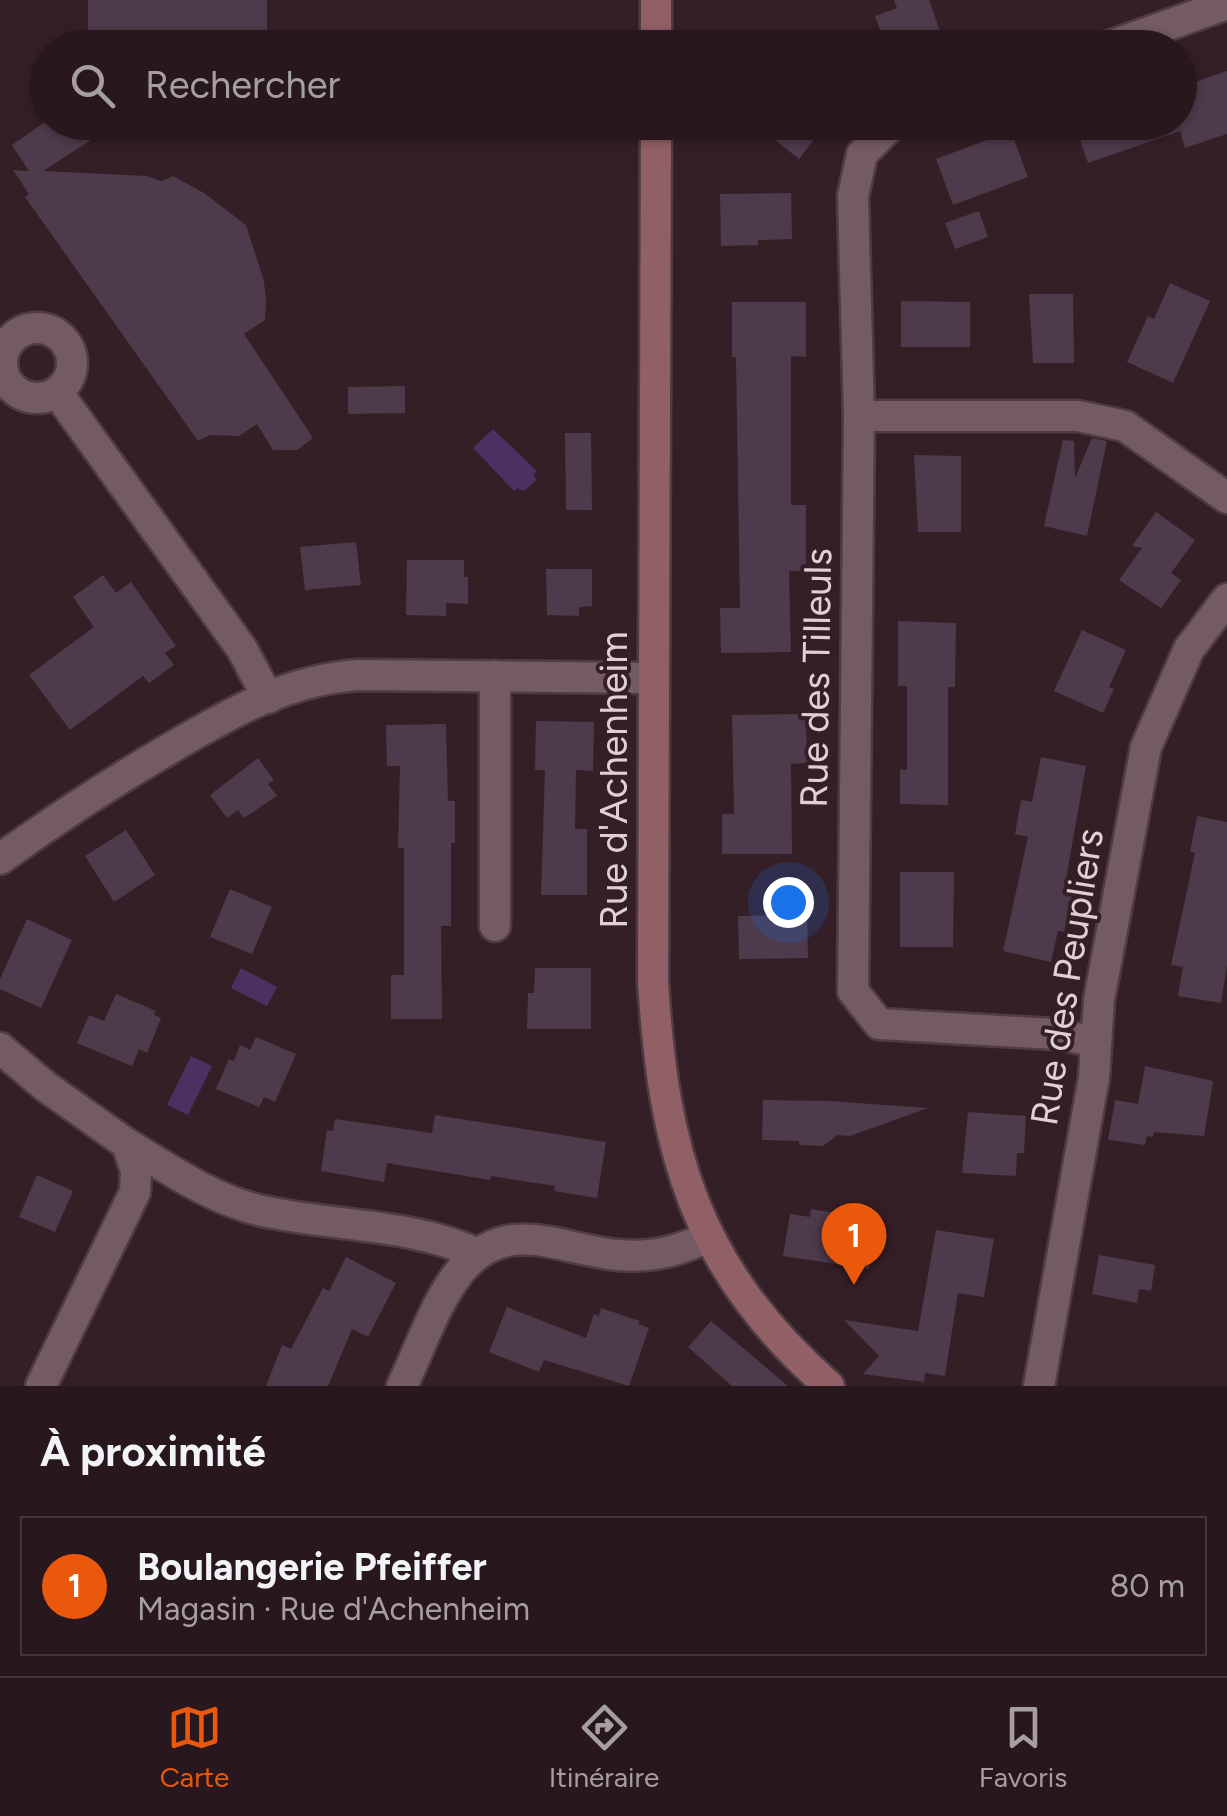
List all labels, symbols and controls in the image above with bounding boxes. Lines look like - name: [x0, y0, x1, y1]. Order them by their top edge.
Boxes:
- search box: [30, 30, 1197, 140]
- icon: search: [65, 58, 120, 113]
- text: Rechercher: [145, 62, 340, 108]
- street label: Rue des Tilleuls: [791, 548, 841, 808]
- street label: Rue d'Achenheim: [591, 631, 637, 929]
- street label: Rue des Peupliers: [1021, 825, 1113, 1129]
- your location: [763, 877, 814, 928]
- pin: 1: [822, 1202, 886, 1285]
- text: À proximité: [40, 1426, 266, 1477]
- text: Boulangerie Pfeiffer: [137, 1544, 487, 1590]
- text: 1: [68, 1567, 81, 1605]
- text: 80 m: [1110, 1567, 1185, 1605]
- text: Magasin · Rue d'Achenheim: [137, 1590, 530, 1628]
- tab: Carte: [160, 1700, 229, 1794]
- tab: Itinéraire: [549, 1700, 659, 1794]
- tab: Favoris: [979, 1700, 1067, 1794]

